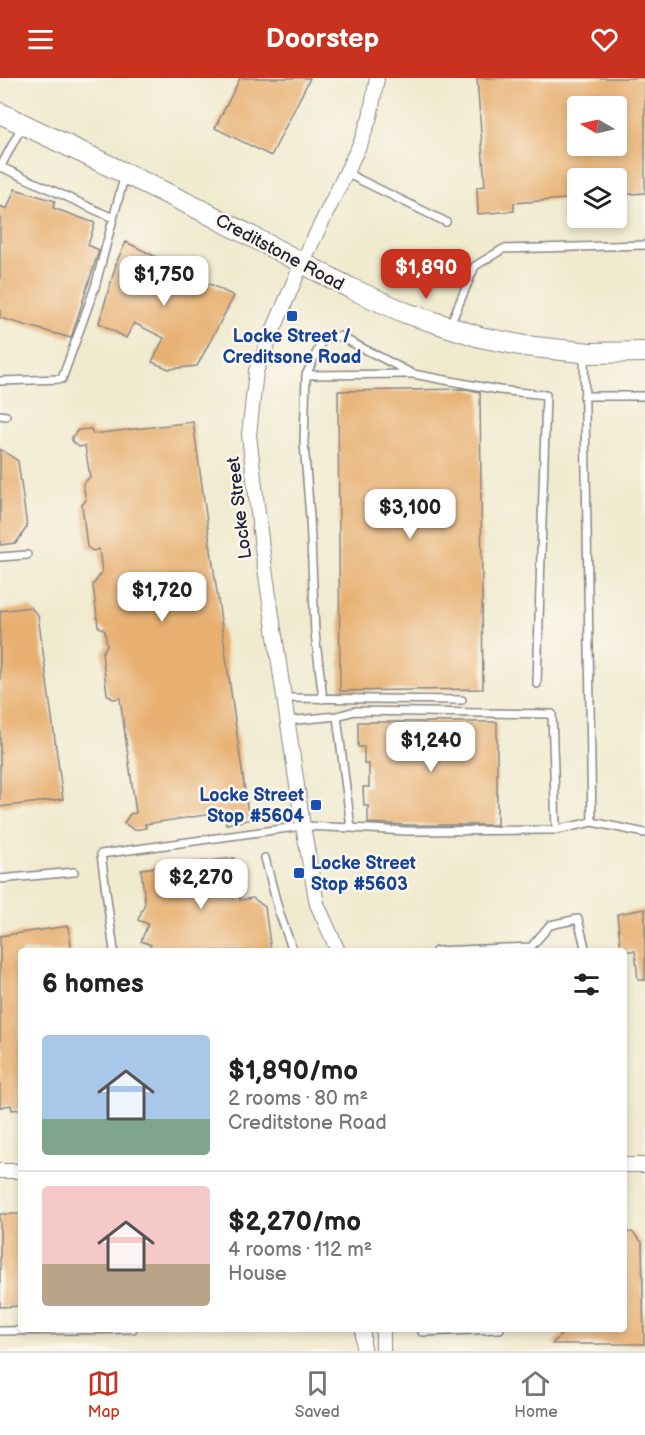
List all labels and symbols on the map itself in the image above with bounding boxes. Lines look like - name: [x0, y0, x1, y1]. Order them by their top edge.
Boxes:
- north arrow: [567, 96, 627, 156]
- street label: Creditstone Road: [212, 210, 348, 295]
- pin: $1,890: [377, 249, 475, 300]
- pin: $1,750: [115, 256, 213, 307]
- marker: Locke Street / Creditsone Road: [285, 309, 299, 323]
- place label: Locke Street / Creditsone Road: [223, 326, 361, 368]
- street label: Locke Street: [223, 455, 256, 560]
- pin: $3,100: [361, 489, 459, 540]
- pin: $1,720: [113, 572, 211, 623]
- pin: $1,240: [382, 722, 480, 773]
- place label: Locke Street Stop #5604: [199, 785, 304, 827]
- marker: Locke Street Stop #5604: [309, 798, 323, 812]
- place label: Locke Street Stop #5603: [311, 853, 416, 895]
- pin: $2,270: [152, 859, 250, 910]
- marker: Locke Street Stop #5603: [292, 866, 306, 880]

